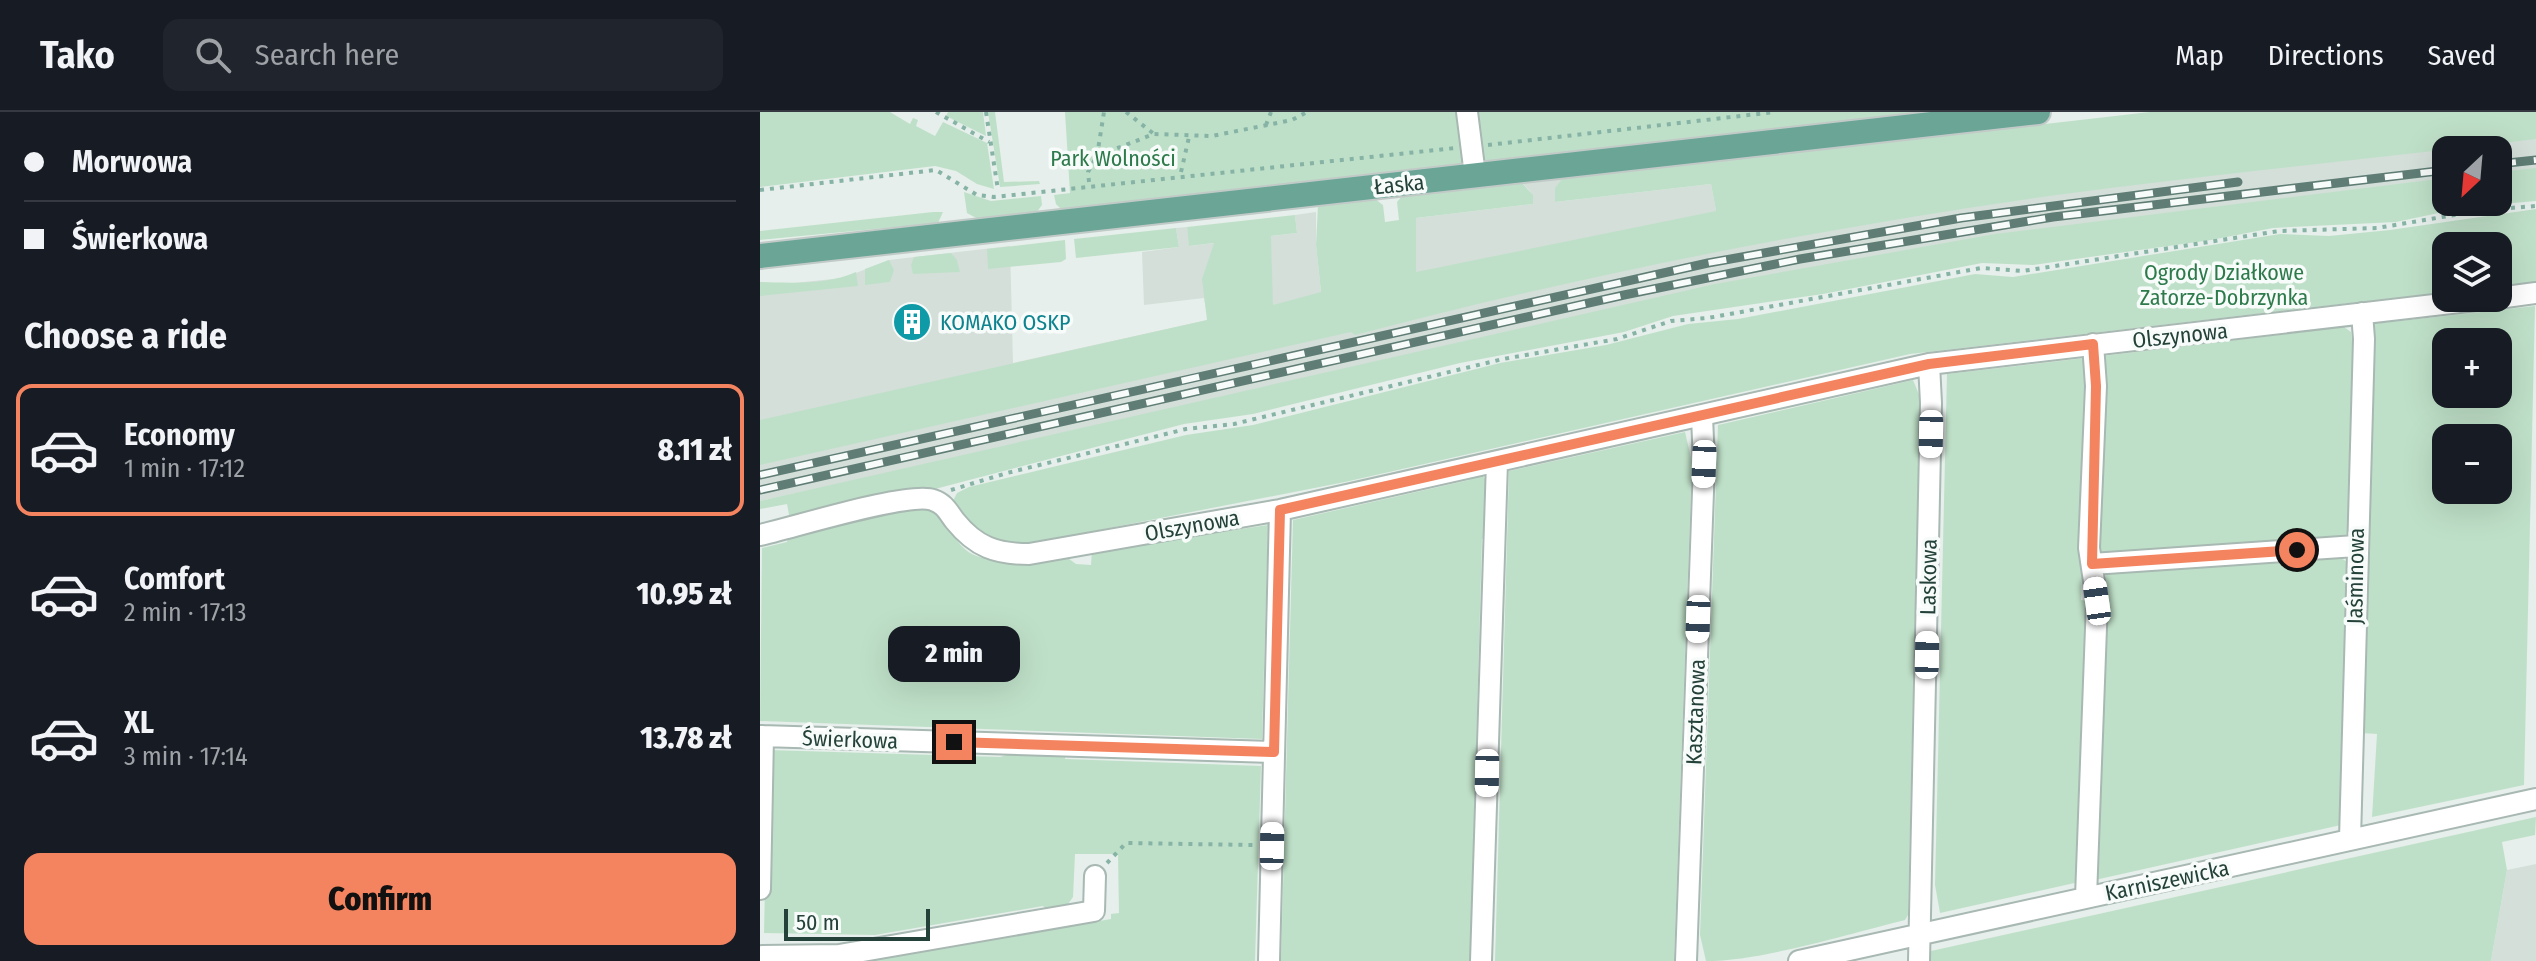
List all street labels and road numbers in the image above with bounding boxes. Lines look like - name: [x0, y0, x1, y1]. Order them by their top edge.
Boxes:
- street label: Łaska: [1372, 168, 1426, 201]
- street label: Olszynowa: [2131, 317, 2229, 354]
- street label: Olszynowa: [1143, 504, 1242, 547]
- street label: Jaśminowa: [2341, 527, 2370, 625]
- street label: Laskowa: [1914, 539, 1943, 615]
- street label: Kasztanowa: [1680, 659, 1711, 766]
- street label: Świerkowa: [802, 724, 898, 755]
- street label: Karniszewicka: [2103, 854, 2232, 907]

